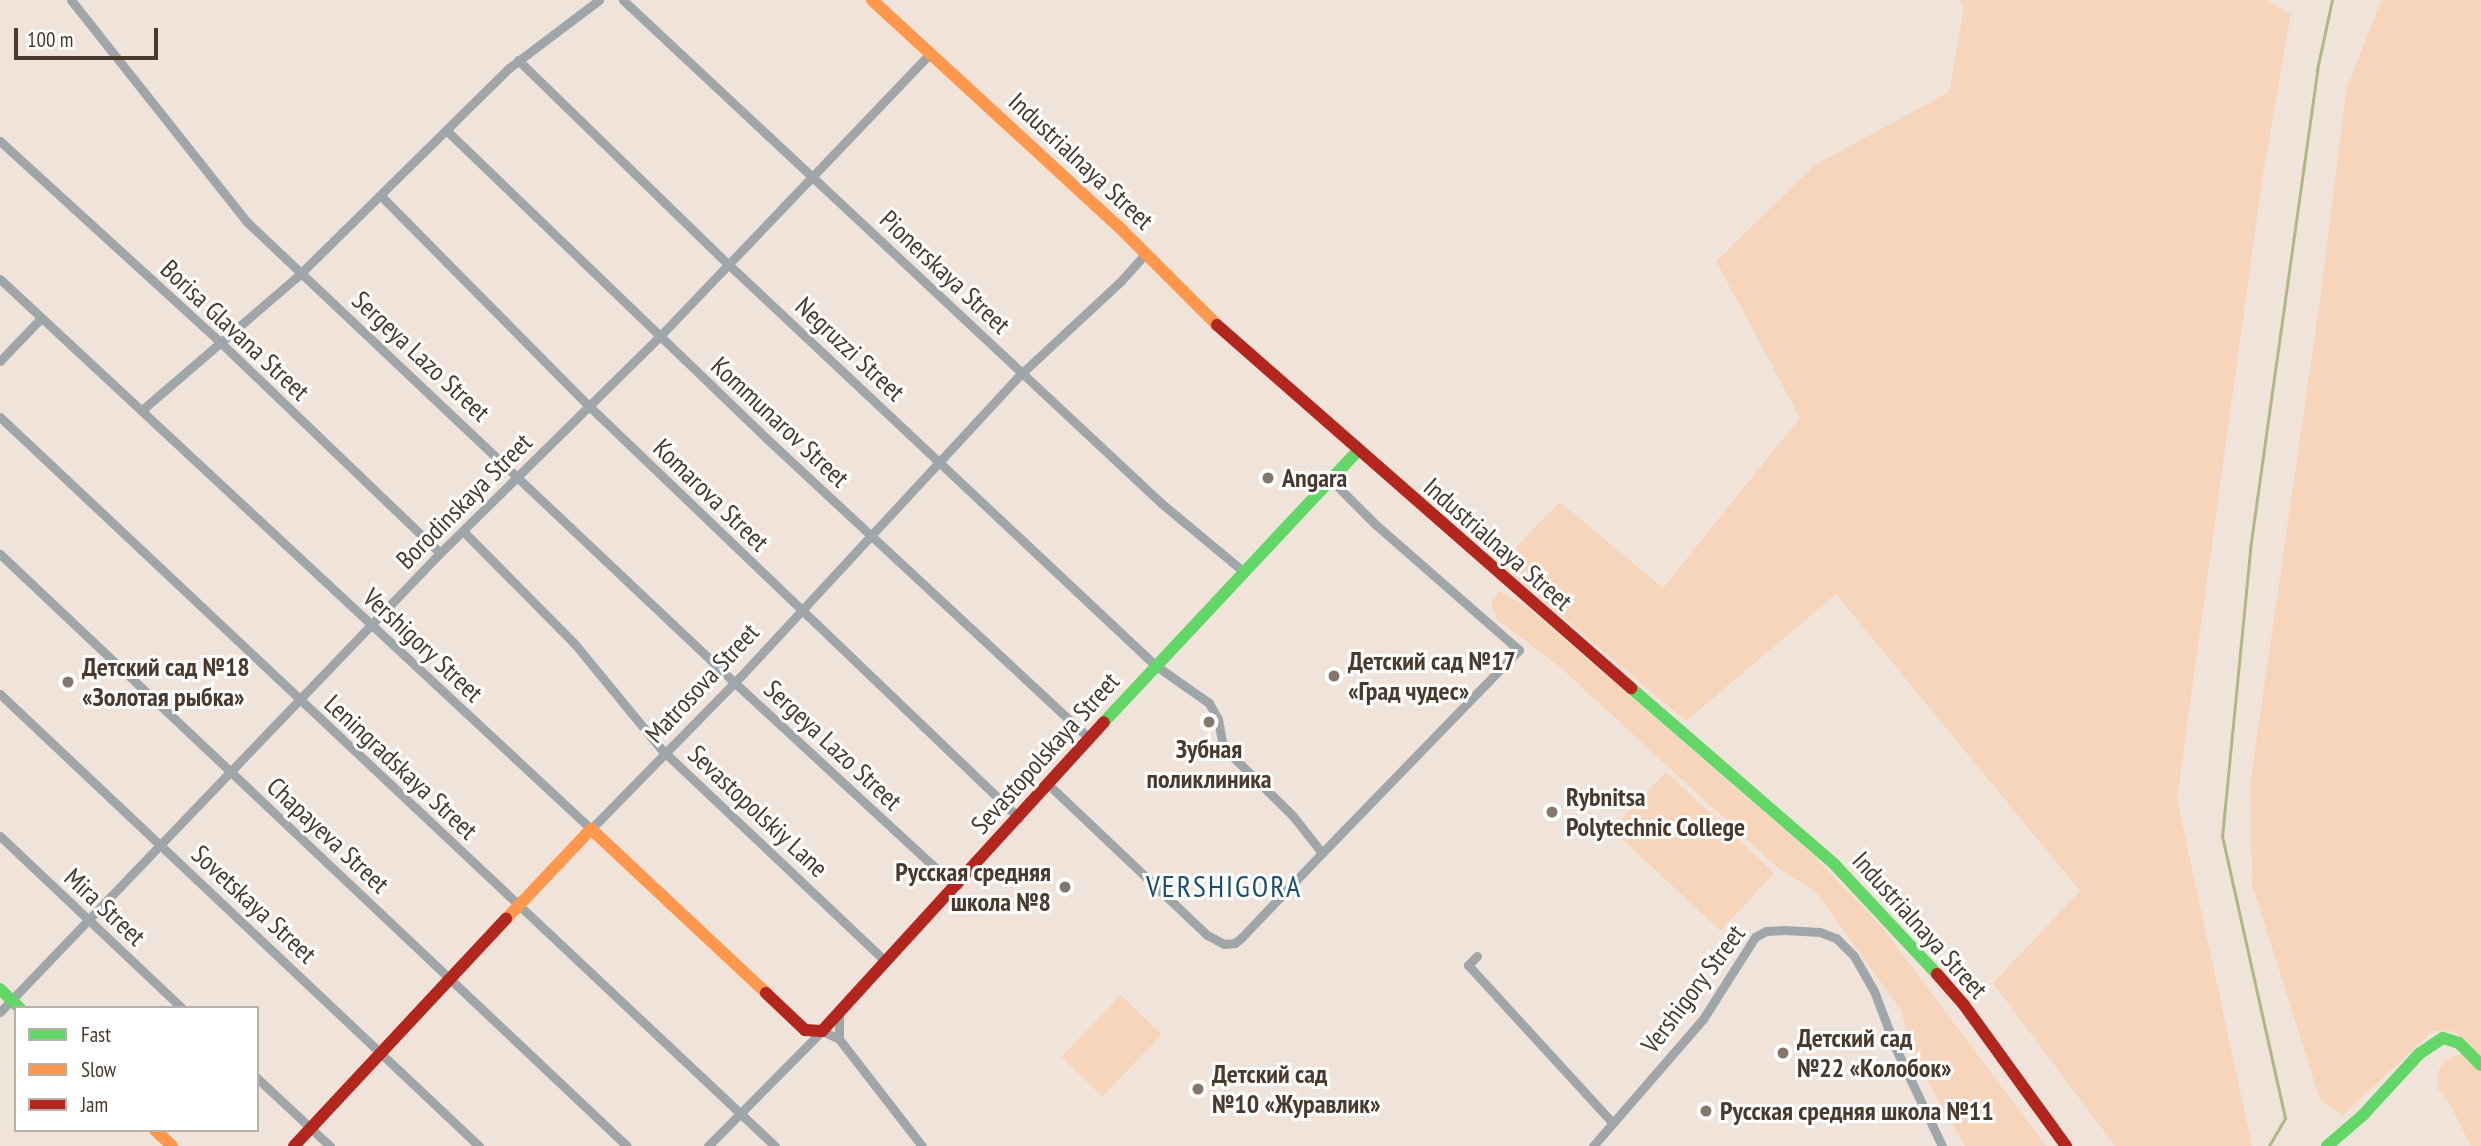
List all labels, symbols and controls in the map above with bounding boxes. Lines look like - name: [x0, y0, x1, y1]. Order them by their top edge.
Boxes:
- scale bar: [18, 14, 161, 58]
- text: 100 m: [27, 26, 73, 53]
- street label: Industrialnaya Street: [1002, 86, 1160, 236]
- street label: Pionerskaya Street: [873, 204, 1017, 340]
- street label: Borisa Glavana Street: [154, 253, 316, 407]
- street label: Sergeya Lazo Street: [346, 284, 496, 428]
- street label: Negruzzi Street: [789, 291, 911, 407]
- street label: Kommunarov Street: [704, 350, 856, 494]
- street label: Borodinskaya Street: [390, 427, 538, 575]
- street label: Komarova Street: [647, 432, 775, 558]
- place label: Angara: [1282, 462, 1347, 494]
- marker: Angara: [1260, 470, 1276, 486]
- street label: Industrialnaya Street: [1417, 471, 1579, 617]
- street label: Vershigory Street: [356, 581, 490, 709]
- street label: Matrosova Street: [639, 617, 765, 749]
- place label: Детский сад №17 «Град чудес»: [1348, 645, 1516, 706]
- place label: Детский сад №18 «Золотая рыбка»: [82, 651, 250, 712]
- street label: Sevastopolskaya Street: [964, 666, 1126, 840]
- marker: Детский сад №17 «Град чудес»: [1326, 668, 1342, 684]
- street label: Sergeya Lazo Street: [758, 673, 908, 817]
- marker: Детский сад №18 «Золотая рыбка»: [60, 674, 76, 690]
- street label: Leningradskaya Street: [318, 688, 484, 846]
- marker: Зубная поликлиника: [1201, 714, 1217, 730]
- place label: Зубная поликлиника: [1146, 733, 1272, 794]
- street label: Sevastopolskiy Lane: [681, 738, 835, 884]
- street label: Chapayeva Street: [261, 771, 395, 899]
- place label: Rybnitsa Polytechnic College: [1566, 781, 1746, 842]
- marker: Rybnitsa Polytechnic College: [1544, 804, 1560, 820]
- street label: Sovetskaya Street: [185, 838, 323, 970]
- street label: Industrialnaya Street: [1846, 845, 1994, 1005]
- place label: Русская средняя школа №8: [895, 856, 1051, 917]
- street label: Mira Street: [58, 862, 152, 952]
- district label: VERSHIGORA: [1147, 868, 1301, 904]
- marker: Русская средняя школа №8: [1057, 879, 1073, 895]
- street label: Vershigory Street: [1634, 918, 1752, 1060]
- legend: [14, 1006, 259, 1132]
- text: Fast: [81, 1021, 111, 1048]
- place label: Детский сад №22 «Колобок»: [1797, 1022, 1952, 1084]
- marker: Детский сад №22 «Колобок»: [1775, 1045, 1791, 1061]
- text: Slow: [81, 1056, 116, 1083]
- place label: Детский сад №10 «Журавлик»: [1212, 1058, 1380, 1120]
- marker: Детский сад №10 «Журавлик»: [1190, 1081, 1206, 1097]
- text: Jam: [81, 1091, 108, 1118]
- place label: Русская средняя школа №11: [1720, 1095, 1994, 1127]
- marker: Русская средняя школа №11: [1698, 1103, 1714, 1119]

